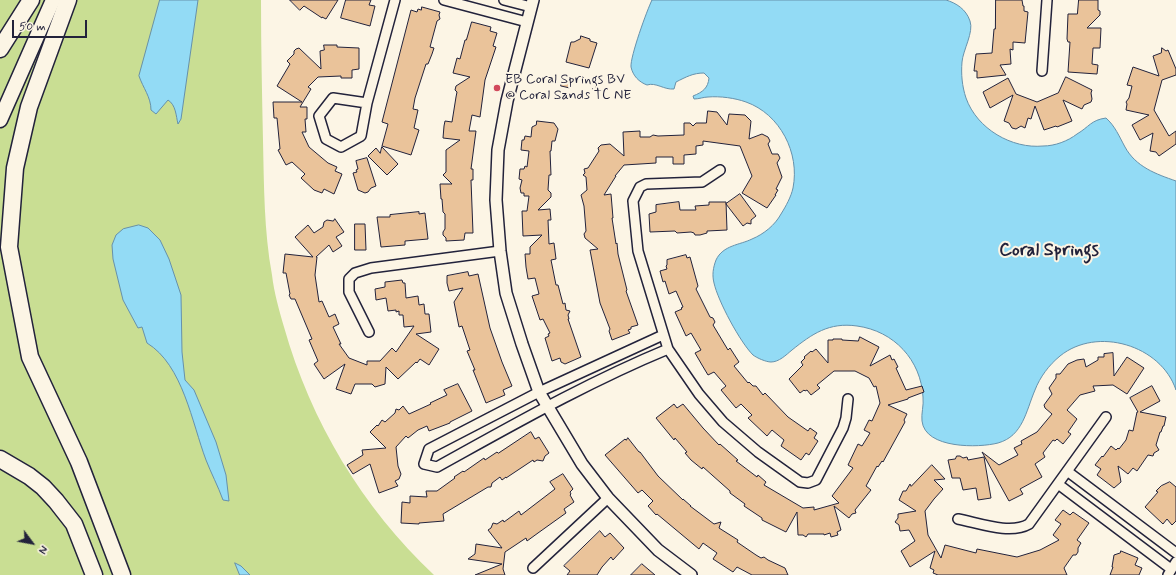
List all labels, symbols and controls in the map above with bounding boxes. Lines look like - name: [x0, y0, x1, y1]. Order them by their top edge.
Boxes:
- scale bar: [14, 12, 89, 38]
- text: 50 m: [19, 19, 46, 35]
- place label: EB Coral Springs BV @ Coral Sands TC NE: [505, 72, 631, 104]
- marker: EB Coral Springs BV @ Coral Sands TC NE: [492, 83, 502, 93]
- district label: Coral Springs: [999, 240, 1099, 262]
- north arrow: [12, 523, 52, 563]
- text: N: [34, 543, 50, 556]

